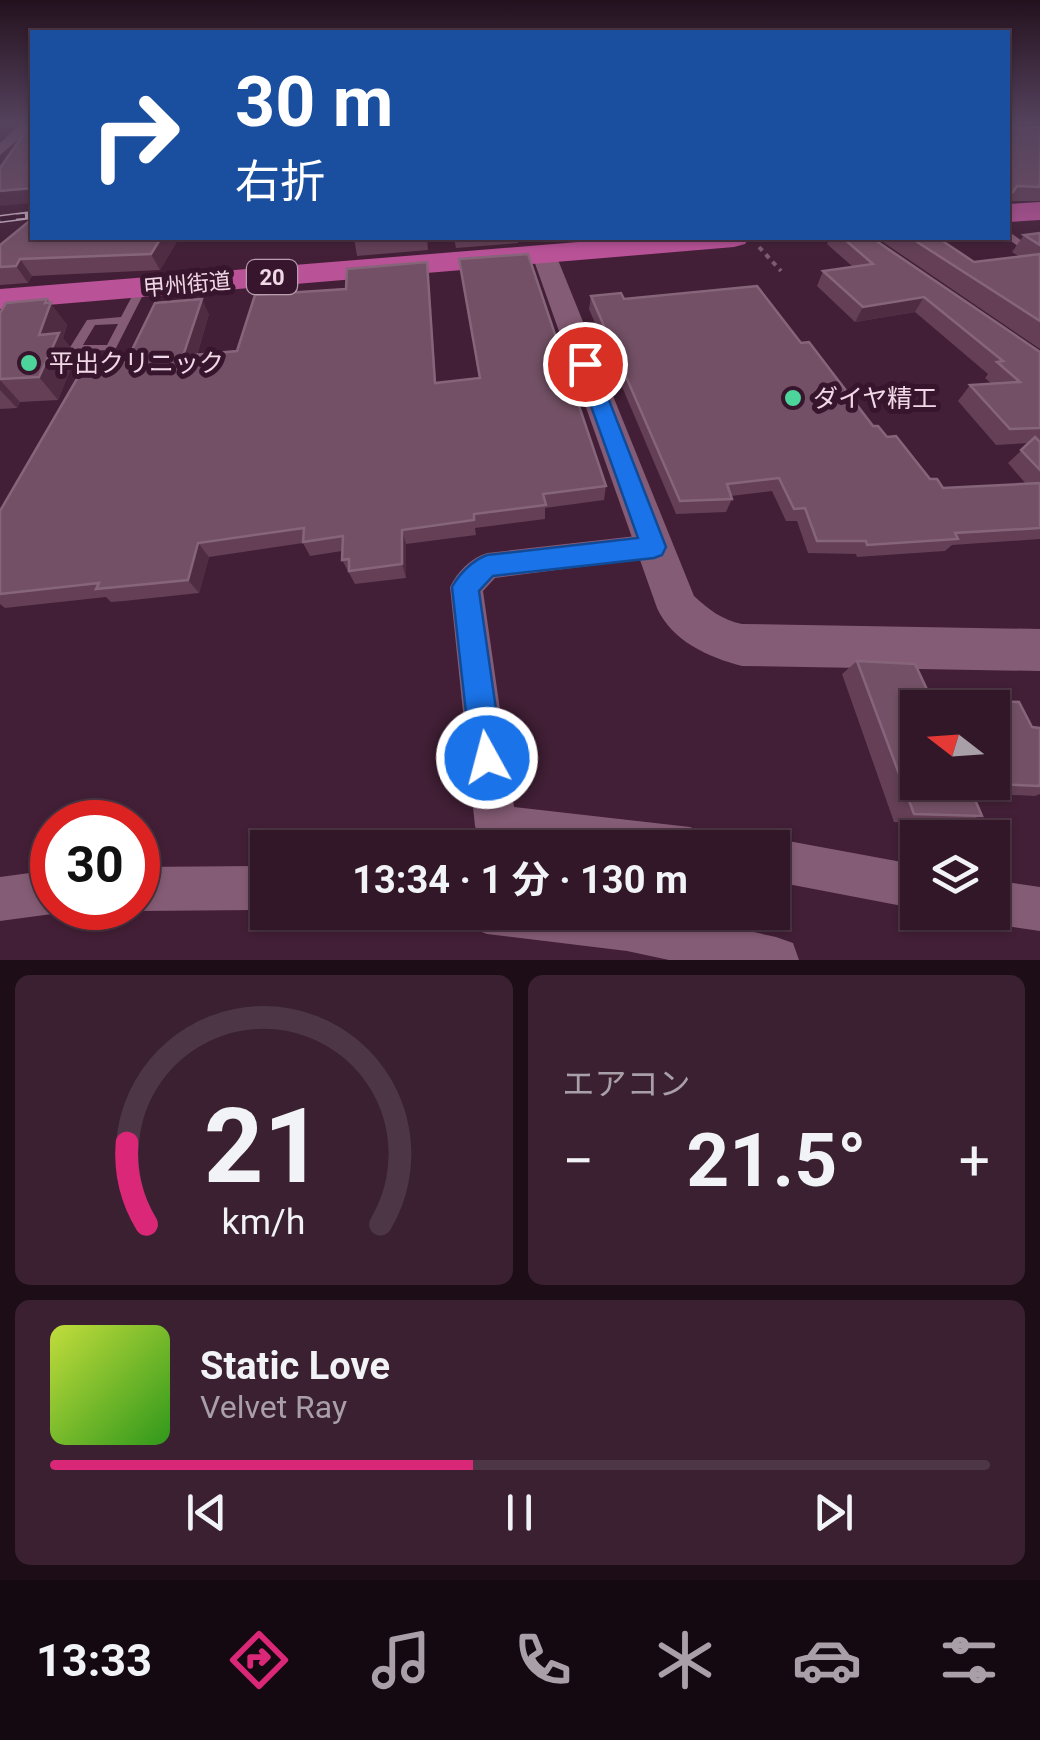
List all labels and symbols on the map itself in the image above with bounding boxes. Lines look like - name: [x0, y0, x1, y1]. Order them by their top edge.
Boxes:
- road number: 20: [247, 260, 297, 294]
- street label: 甲州街道: [142, 268, 232, 301]
- pin: [543, 322, 628, 407]
- place label: 平出クリニック: [49, 349, 224, 378]
- marker: 平出クリニック: [18, 352, 40, 374]
- place label: ダイヤ精工: [813, 384, 937, 413]
- marker: ダイヤ精工: [782, 387, 804, 409]
- north arrow: [900, 690, 1010, 800]
- position arrow: [435, 706, 539, 810]
- speed limit sign: 30: [30, 800, 160, 930]

